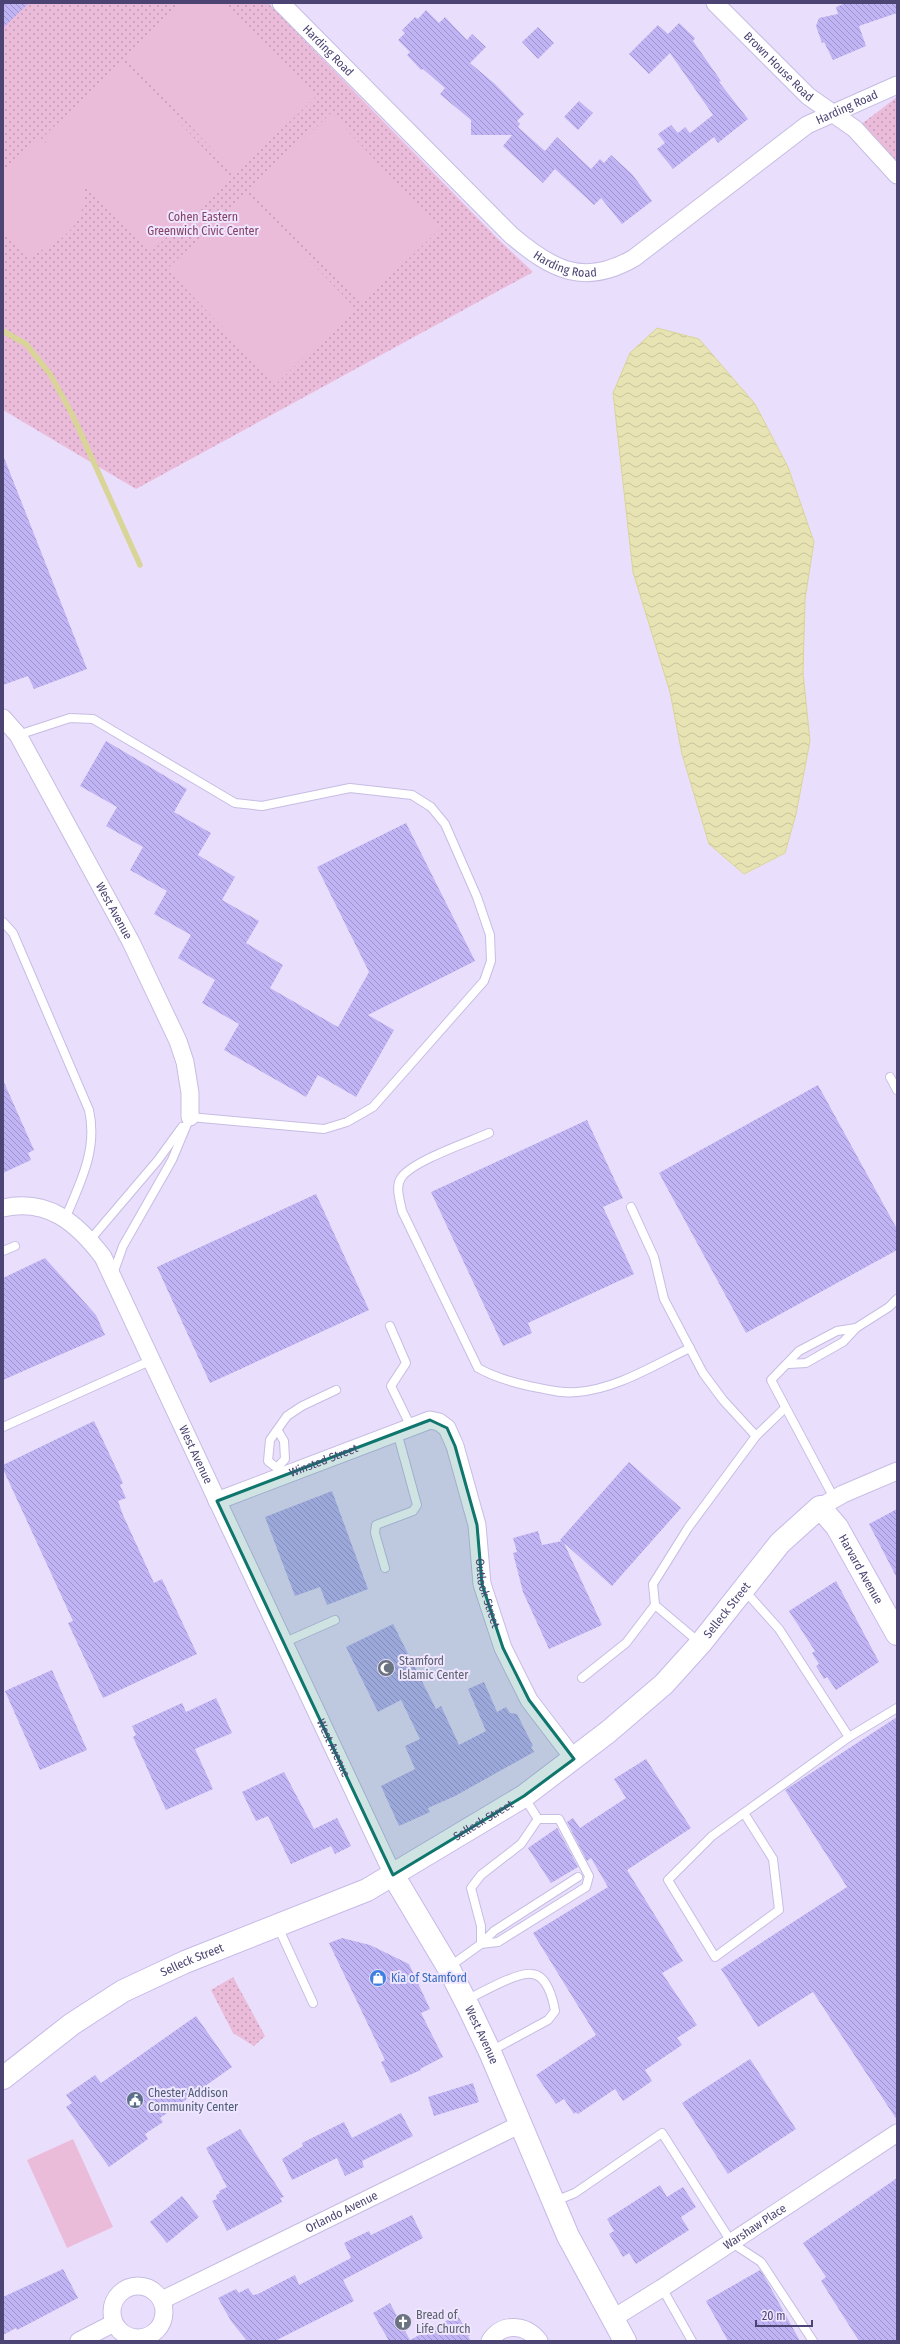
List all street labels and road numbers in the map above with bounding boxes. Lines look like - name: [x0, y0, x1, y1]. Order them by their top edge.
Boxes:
- street label: Harding Road: [300, 22, 356, 79]
- street label: Brown House Road: [741, 29, 816, 104]
- street label: Harding Road: [814, 87, 880, 127]
- street label: Harding Road: [531, 248, 597, 280]
- street label: West Avenue: [93, 880, 135, 942]
- street label: West Avenue: [176, 1423, 215, 1486]
- street label: Winsted Street: [287, 1441, 360, 1480]
- street label: Harvard Avenue: [836, 1532, 886, 1607]
- street label: Outlook Street: [473, 1558, 503, 1630]
- street label: Selleck Street: [701, 1579, 753, 1641]
- street label: West Avenue: [314, 1717, 353, 1779]
- street label: Selleck Street: [451, 1797, 516, 1844]
- street label: Selleck Street: [158, 1940, 226, 1980]
- street label: West Avenue: [462, 2003, 501, 2066]
- street label: Orlando Avenue: [303, 2188, 380, 2236]
- street label: Warshaw Place: [721, 2201, 789, 2253]

